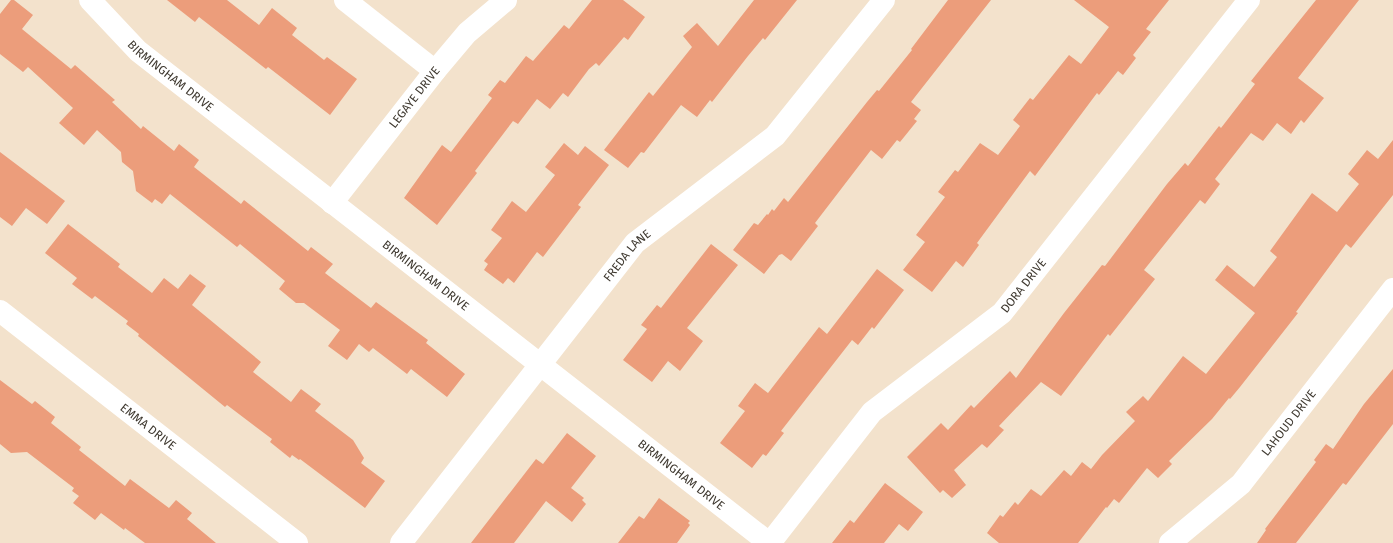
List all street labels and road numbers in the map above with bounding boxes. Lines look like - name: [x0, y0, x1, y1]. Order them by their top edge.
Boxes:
- street label: BIRMINGHAM DRIVE: [125, 37, 216, 114]
- street label: LEGAYE DRIVE: [386, 64, 443, 131]
- street label: FREDA LANE: [601, 227, 653, 284]
- street label: BIRMINGHAM DRIVE: [380, 237, 472, 314]
- street label: DORA DRIVE: [998, 256, 1049, 316]
- street label: LAHOUD DRIVE: [1259, 387, 1319, 459]
- street label: EMMA DRIVE: [118, 401, 179, 453]
- street label: BIRMINGHAM DRIVE: [635, 437, 727, 513]

